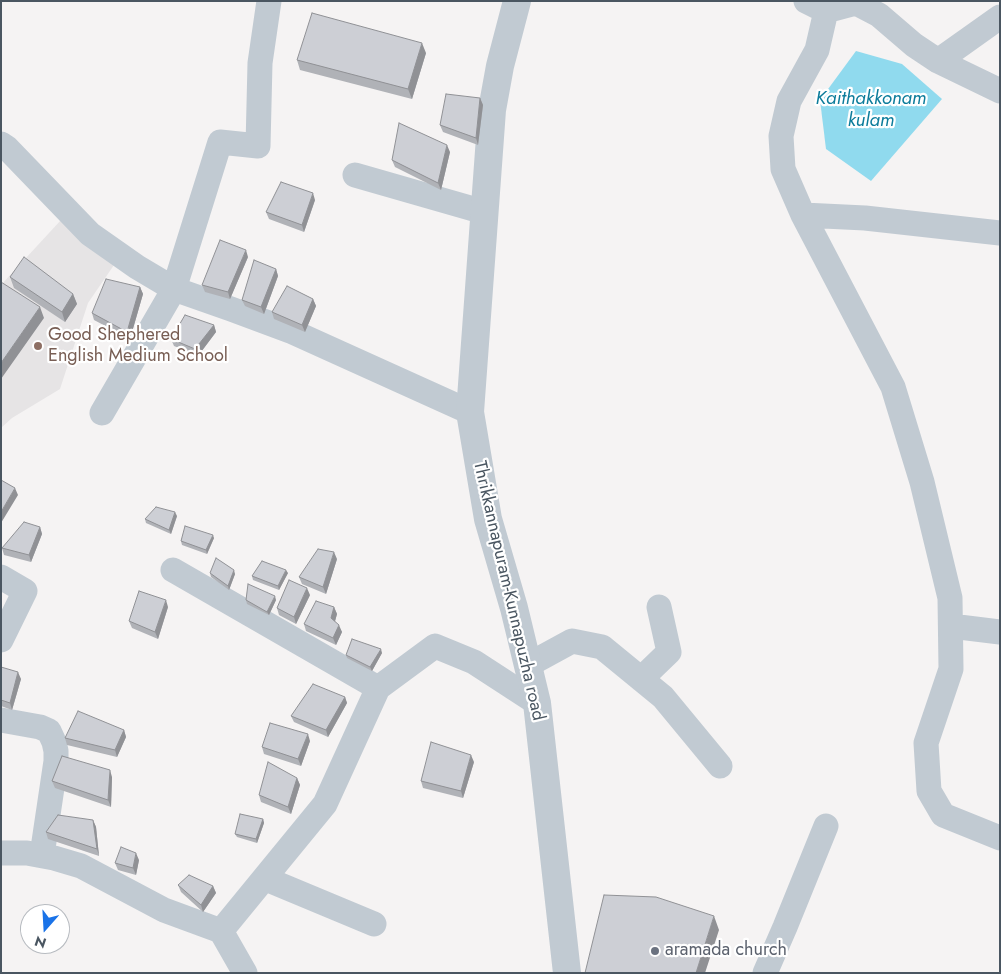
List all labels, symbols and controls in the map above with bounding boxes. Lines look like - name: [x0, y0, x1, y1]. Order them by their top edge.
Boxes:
- water label: Kaithakkonam kulam: [816, 88, 926, 132]
- place label: Good Shephered English Medium School: [48, 325, 228, 368]
- marker: Good Shephered English Medium School: [32, 340, 44, 352]
- street label: Thrikkannapuram-Kunnapuzha road: [468, 459, 548, 723]
- north arrow: [20, 904, 70, 954]
- text: N: [32, 931, 49, 954]
- place label: aramada church: [665, 940, 787, 962]
- marker: aramada church: [649, 945, 661, 957]

